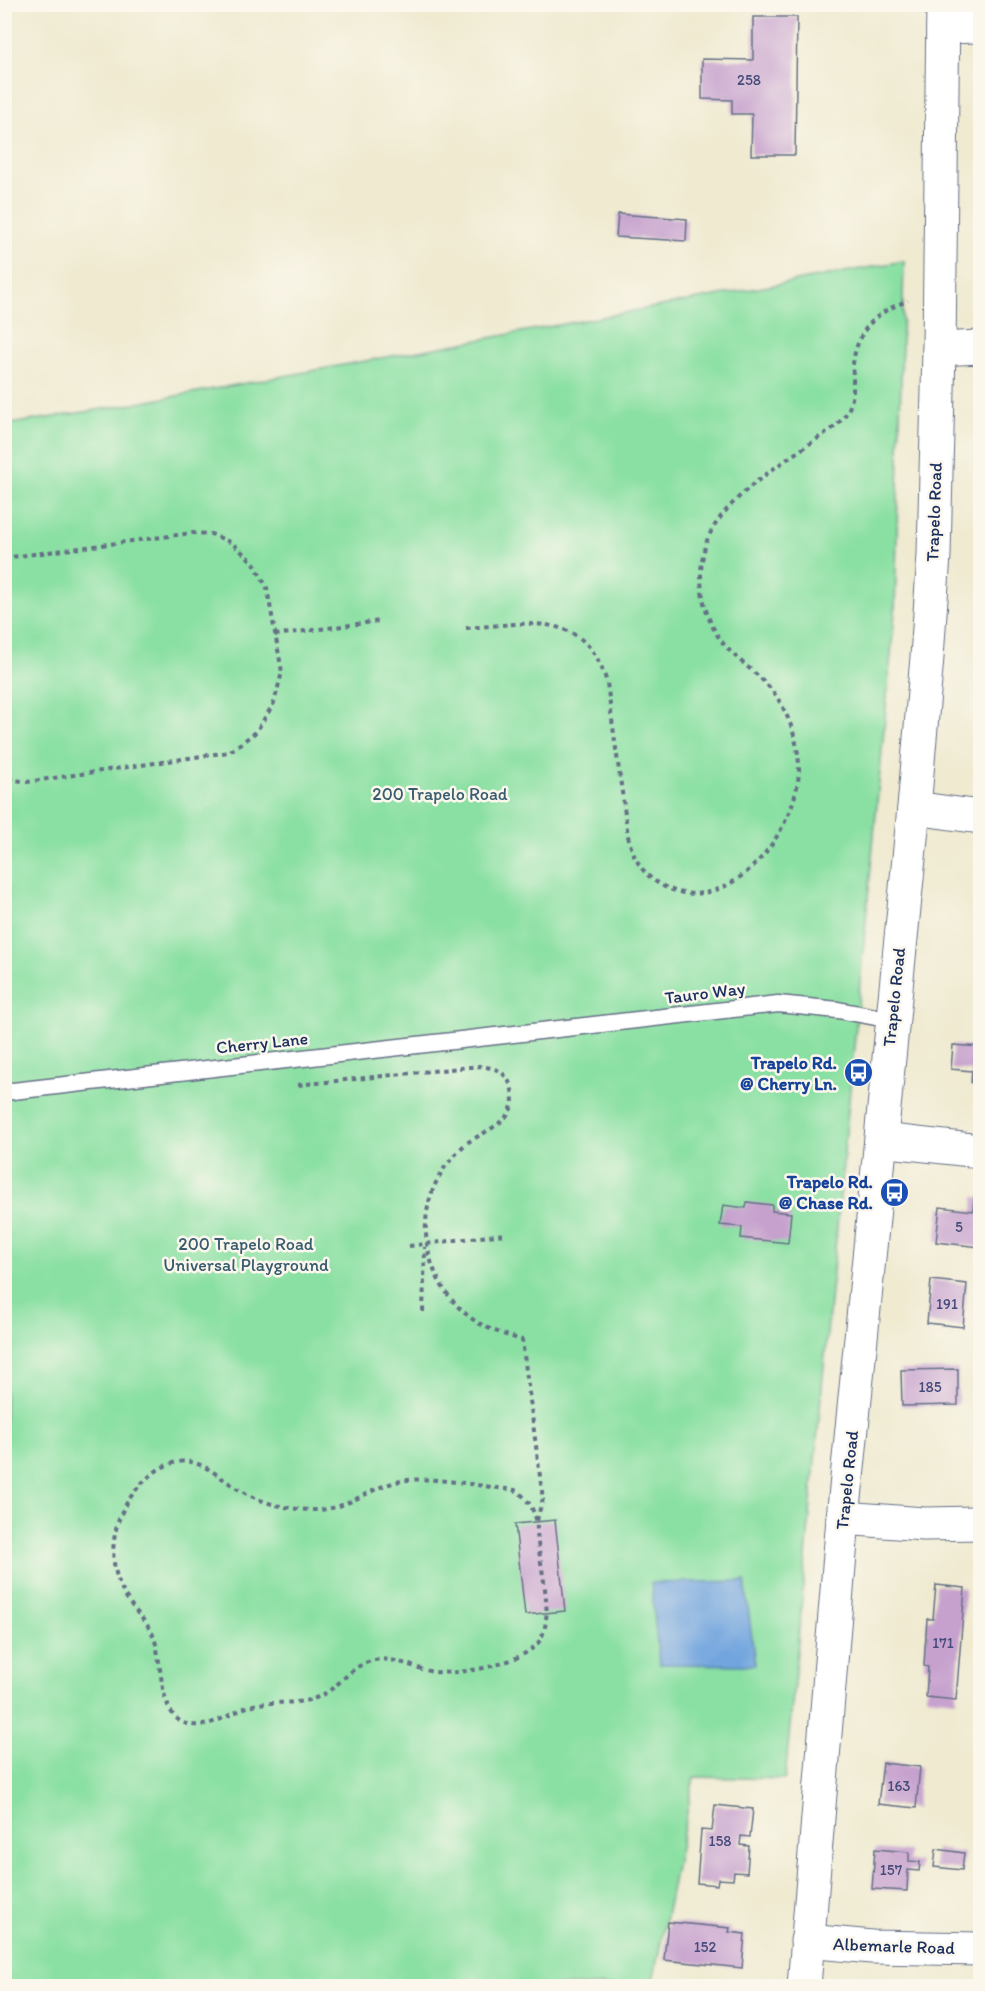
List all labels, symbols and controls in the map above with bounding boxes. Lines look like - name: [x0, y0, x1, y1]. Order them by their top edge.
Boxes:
- house number: 258: [737, 71, 761, 89]
- street label: Trapelo Road: [921, 462, 947, 562]
- park label: 200 Trapelo Road: [372, 783, 508, 805]
- street label: Trapelo Road: [878, 946, 910, 1048]
- street label: Tauro Way: [663, 977, 747, 1009]
- street label: Cherry Lane: [215, 1027, 309, 1059]
- place label: Trapelo Rd. @ Cherry Ln.: [740, 1052, 837, 1095]
- bus stop icon: Trapelo Rd. @ Cherry Ln.: [842, 1057, 874, 1089]
- place label: Trapelo Rd. @ Chase Rd.: [779, 1171, 873, 1214]
- bus stop icon: Trapelo Rd. @ Chase Rd.: [878, 1176, 910, 1208]
- house number: 5: [955, 1218, 963, 1236]
- park label: 200 Trapelo Road Universal Playground: [163, 1233, 329, 1276]
- house number: 191: [936, 1295, 958, 1313]
- house number: 185: [918, 1378, 942, 1396]
- street label: Trapelo Road: [831, 1429, 863, 1531]
- house number: 171: [932, 1634, 954, 1652]
- house number: 163: [887, 1777, 911, 1795]
- house number: 158: [708, 1832, 732, 1850]
- house number: 157: [880, 1861, 903, 1879]
- street label: Albemarle Road: [833, 1933, 956, 1959]
- house number: 152: [694, 1938, 716, 1956]

